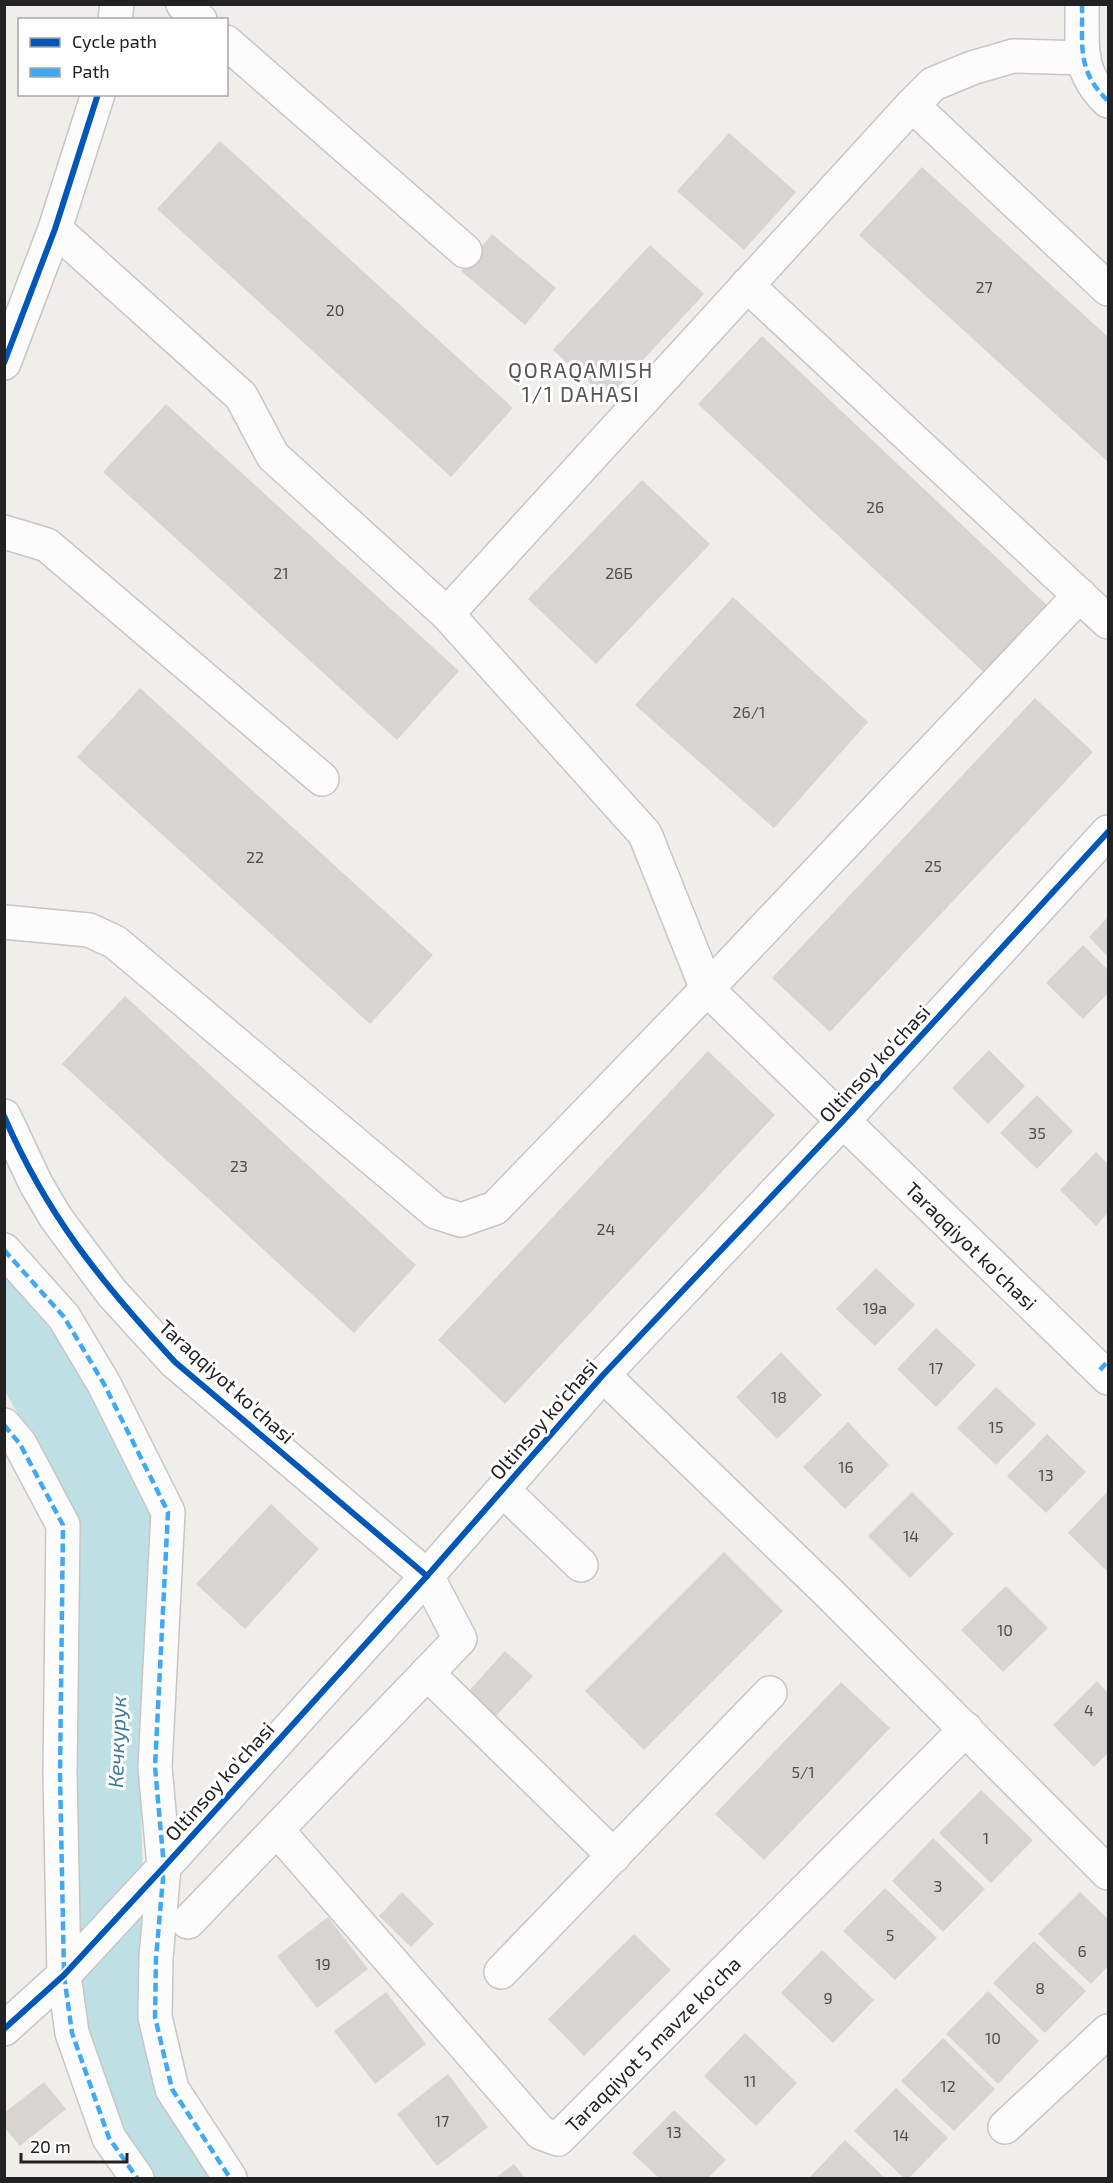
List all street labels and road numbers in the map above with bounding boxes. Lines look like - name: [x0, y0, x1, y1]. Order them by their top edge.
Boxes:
- street label: Oltinsoy ko'chasi: [814, 999, 934, 1127]
- street label: Taraqqiyot ko'chasi: [901, 1176, 1042, 1315]
- street label: Taraqqiyot ko'chasi: [154, 1314, 300, 1448]
- street label: Oltinsoy ko'chasi: [484, 1354, 602, 1484]
- street label: Oltinsoy ko'chasi: [159, 1717, 279, 1845]
- street label: Taraqqiyot 5 mavze ko'cha: [560, 1951, 745, 2137]

